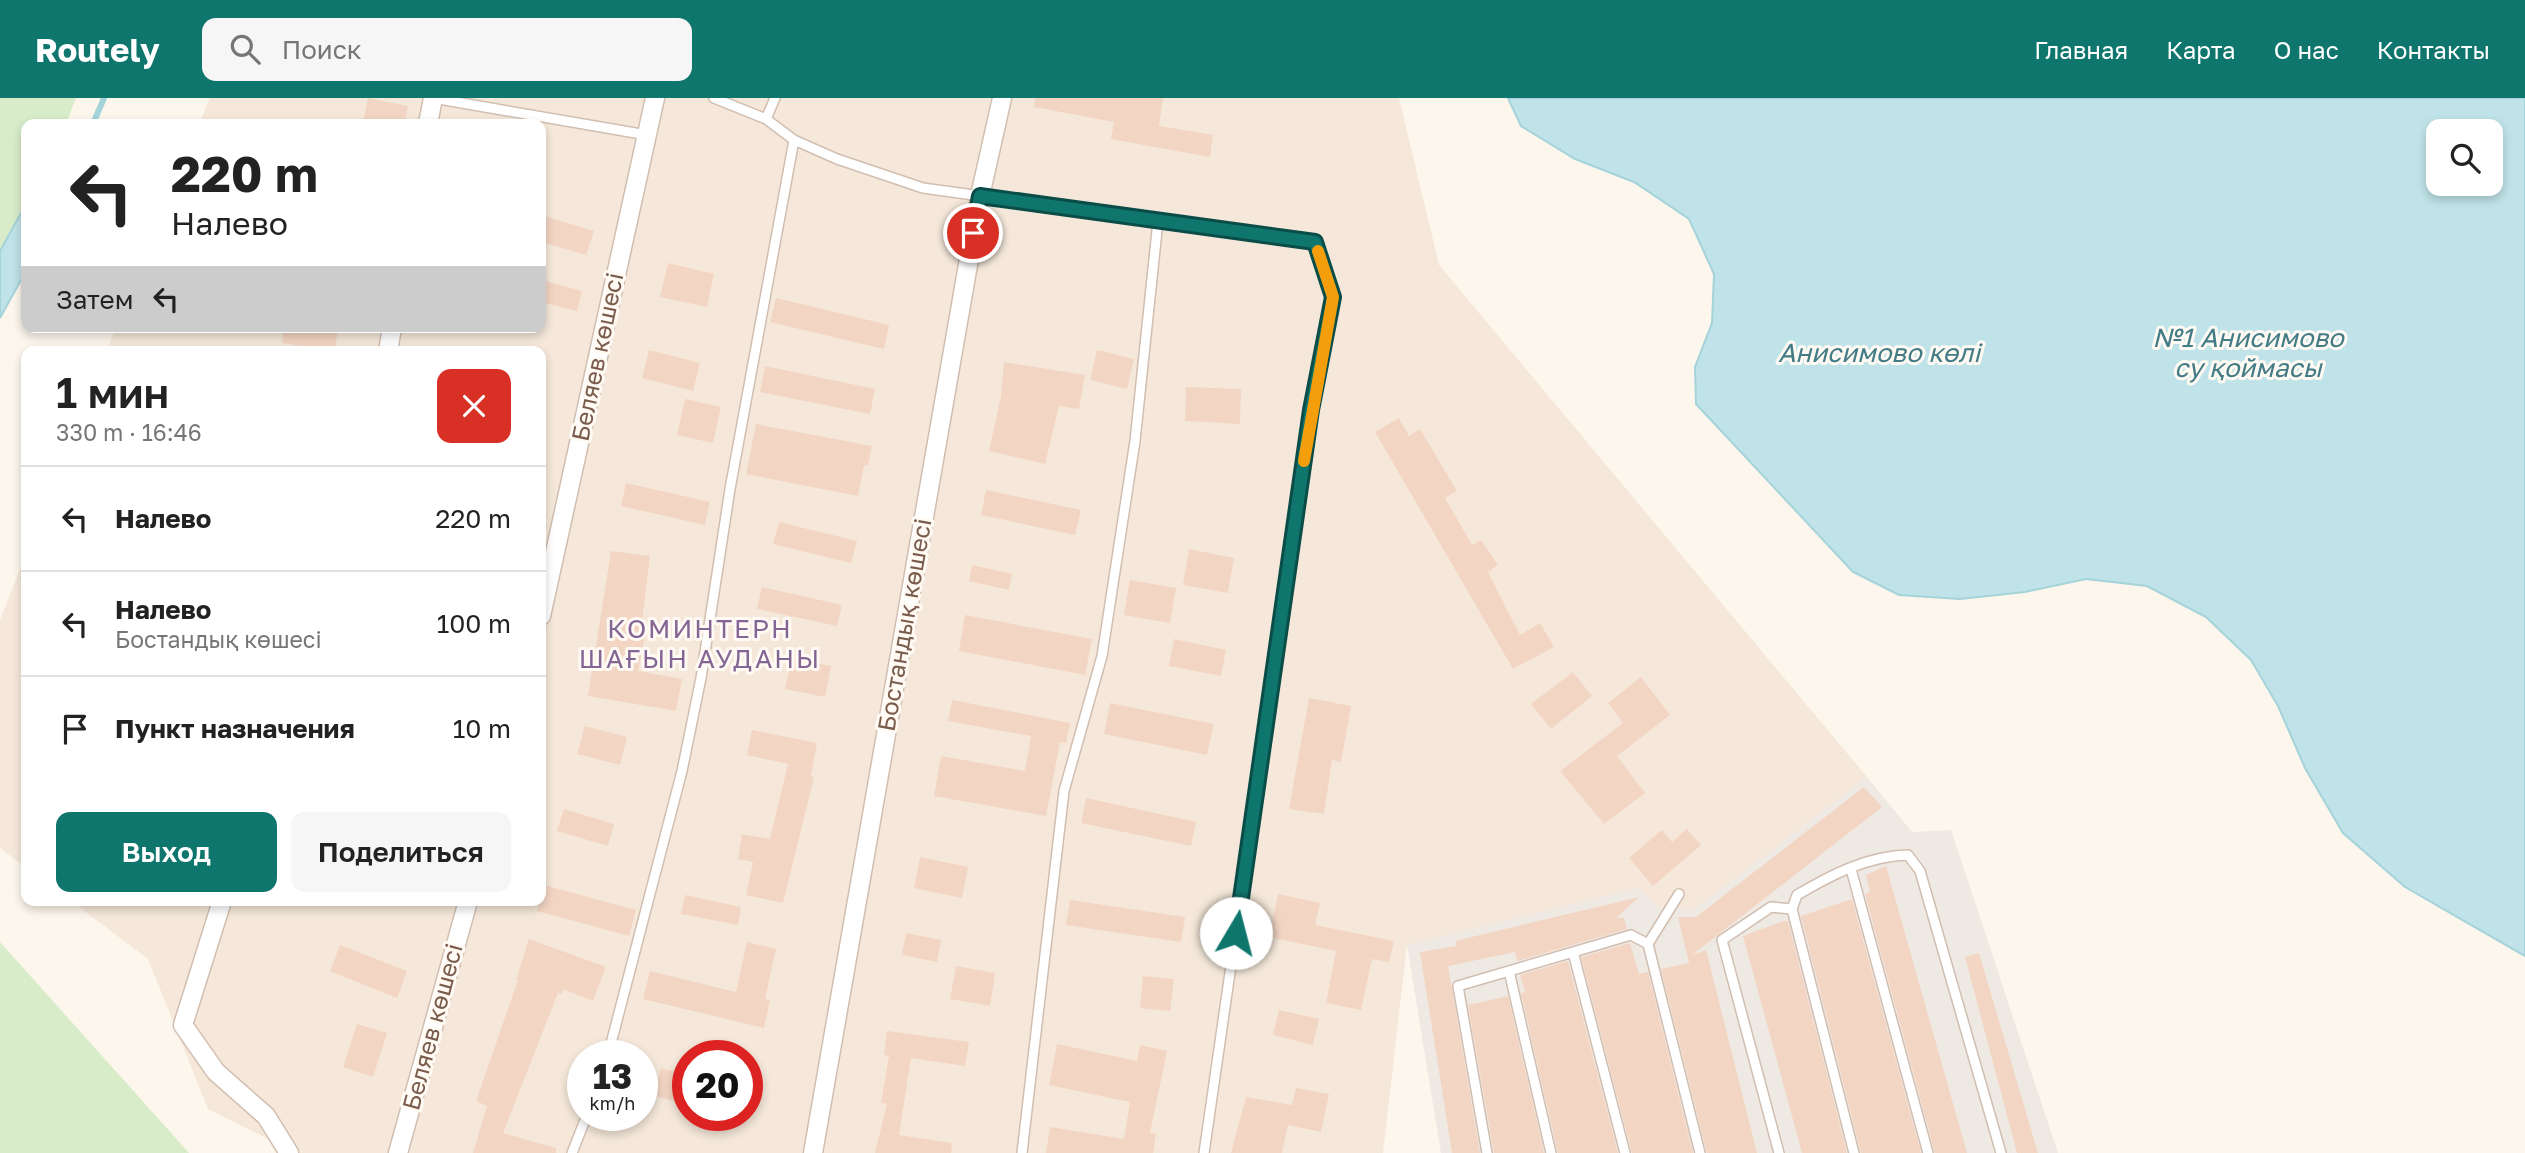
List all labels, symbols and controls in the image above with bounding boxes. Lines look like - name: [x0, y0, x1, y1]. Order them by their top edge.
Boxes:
- search box: [202, 18, 692, 81]
- text: Routely: [35, 30, 160, 69]
- icon: search: [226, 30, 264, 68]
- text: Поиск: [282, 34, 362, 65]
- text: Главная: [2034, 35, 2128, 64]
- text: Карта: [2166, 35, 2236, 64]
- text: О нас: [2274, 35, 2339, 64]
- text: Контакты: [2377, 35, 2490, 64]
- map controls: [2426, 119, 2503, 196]
- button: search: [2426, 119, 2503, 196]
- text: 220 m: [171, 144, 318, 203]
- icon: left: [56, 147, 147, 238]
- pin: [943, 203, 1003, 263]
- text: Налево: [171, 204, 288, 242]
- icon: arrive: [954, 214, 992, 252]
- street label: Беляев көшесі: [565, 270, 629, 444]
- icon: left: [147, 280, 185, 318]
- text: Затем: [56, 284, 133, 315]
- water label: №1 Анисимово су қоймасы: [2152, 322, 2345, 383]
- water label: Анисимово көлі: [1778, 337, 1983, 368]
- text: 1 мин: [56, 367, 169, 417]
- button: close: [437, 369, 511, 443]
- text: 330 m · 16:46: [56, 418, 202, 446]
- icon: left: [56, 500, 94, 538]
- text: Налево: [115, 503, 211, 534]
- text: 220 m: [435, 503, 511, 534]
- street label: Бостандық көшесі: [871, 516, 937, 733]
- text: Налево: [115, 594, 211, 625]
- icon: left: [56, 605, 94, 643]
- text: 100 m: [437, 608, 511, 639]
- district label: КОМИНТЕРН ШАҒЫН АУДАНЫ: [579, 613, 821, 674]
- text: Бостандық көшесі: [115, 625, 322, 653]
- icon: arrive: [56, 710, 94, 748]
- text: Пункт назначения: [115, 713, 355, 744]
- text: 10 m: [453, 713, 511, 744]
- button: Выход: [56, 812, 277, 892]
- button: Поделиться: [291, 812, 511, 892]
- position arrow: [1199, 896, 1273, 970]
- street label: Беляев көшесі: [395, 940, 468, 1113]
- speed limit sign: 20: [672, 1040, 763, 1131]
- text: 13: [593, 1055, 632, 1097]
- text: km/h: [590, 1092, 635, 1114]

